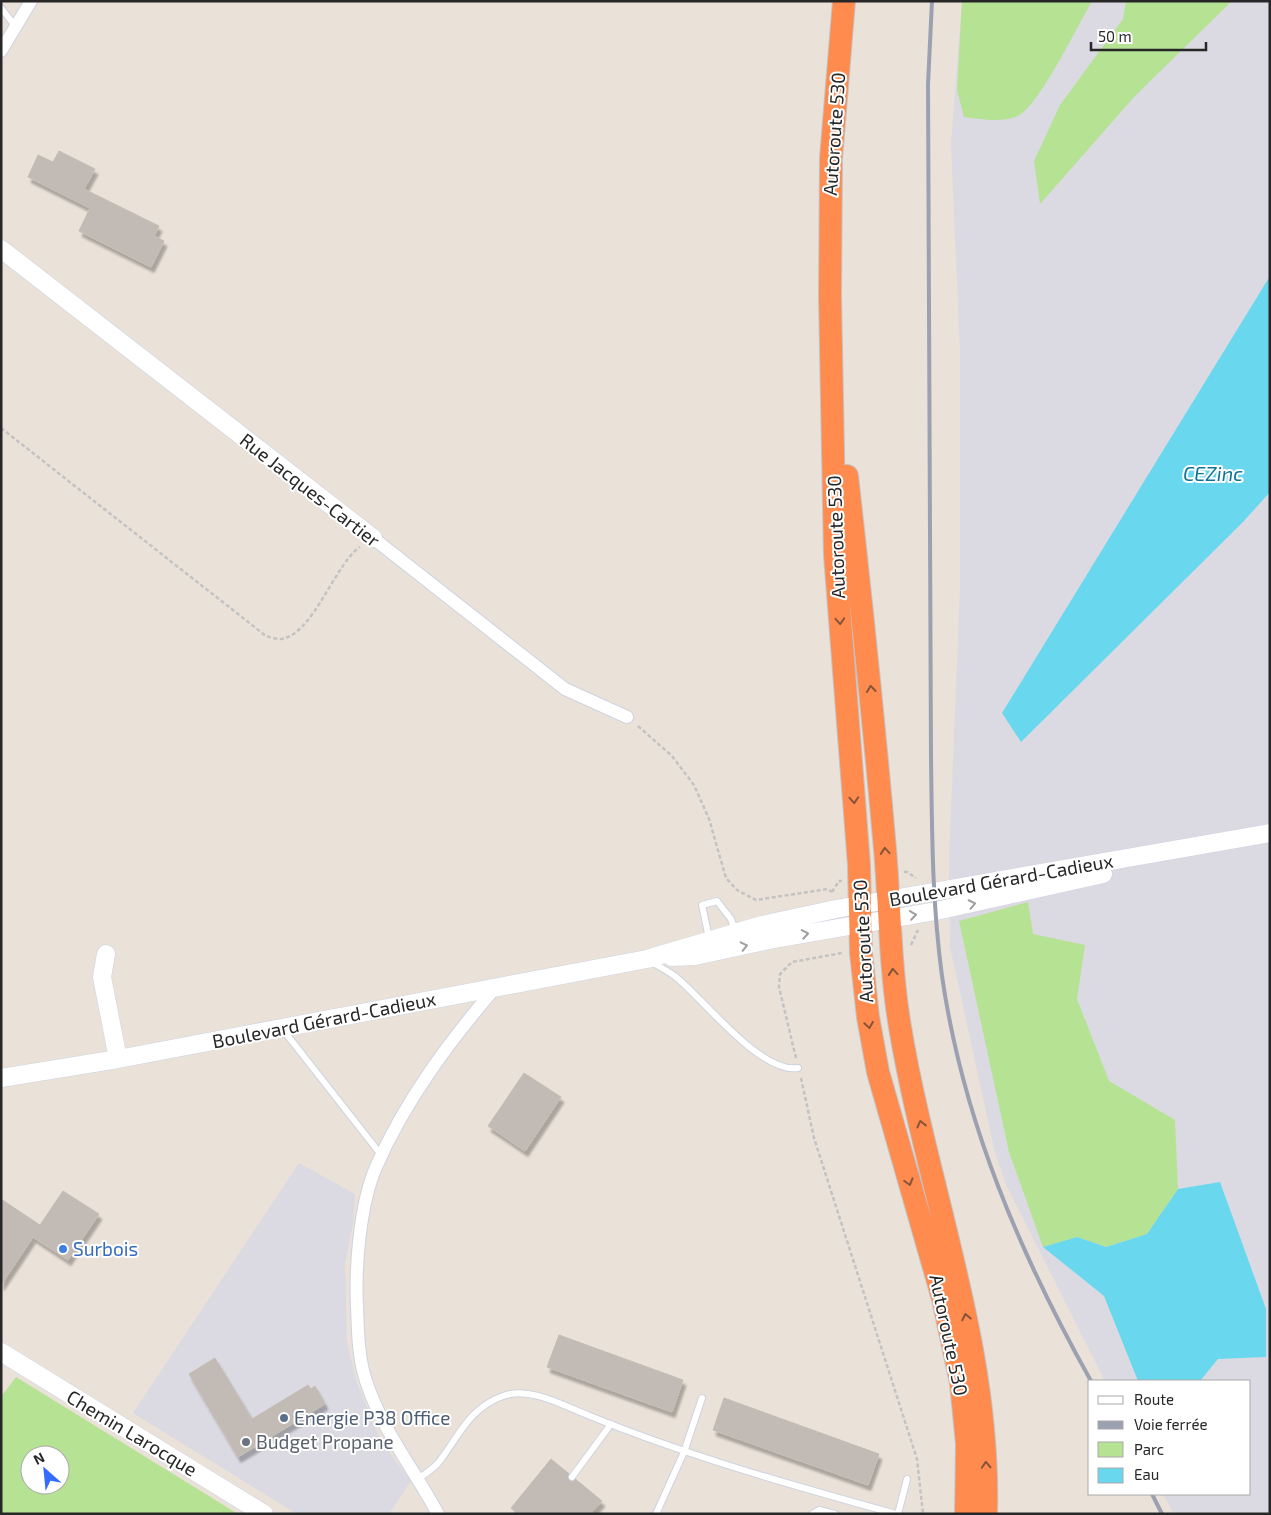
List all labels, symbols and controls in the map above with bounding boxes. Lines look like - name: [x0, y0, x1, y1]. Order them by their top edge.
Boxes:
- scale bar: [1091, 20, 1206, 52]
- text: 50 m: [1098, 27, 1132, 45]
- street label: Autoroute 530: [818, 72, 849, 196]
- street label: Rue Jacques-Cartier: [236, 428, 385, 552]
- water label: CEZinc: [1183, 461, 1243, 485]
- street label: Autoroute 530: [822, 475, 849, 599]
- one-way arrow: [834, 617, 845, 625]
- one-way arrow: [865, 685, 876, 693]
- one-way arrow: [848, 796, 859, 804]
- one-way arrow: [880, 847, 891, 855]
- street label: Boulevard Gérard-Cadieux: [887, 848, 1115, 911]
- street label: Autoroute 530: [848, 879, 877, 1003]
- one-way arrow: [967, 899, 976, 910]
- one-way arrow: [910, 910, 918, 921]
- one-way arrow: [800, 929, 809, 939]
- one-way arrow: [740, 941, 749, 952]
- one-way arrow: [888, 968, 899, 976]
- street label: Boulevard Gérard-Cadieux: [210, 987, 438, 1052]
- one-way arrow: [864, 1020, 874, 1029]
- one-way arrow: [916, 1119, 927, 1128]
- one-way arrow: [904, 1177, 914, 1186]
- place label: Surbois: [73, 1237, 138, 1260]
- marker: Surbois: [57, 1243, 69, 1255]
- street label: Autoroute 530: [925, 1272, 974, 1398]
- one-way arrow: [961, 1312, 971, 1321]
- legend: [1088, 1380, 1251, 1495]
- street label: Chemin Larocque: [63, 1385, 202, 1481]
- text: Route: [1134, 1390, 1174, 1408]
- place label: Energie P38 Office: [294, 1406, 450, 1429]
- marker: Energie P38 Office: [278, 1412, 290, 1424]
- text: Voie ferrée: [1134, 1415, 1208, 1433]
- place label: Budget Propane: [256, 1430, 394, 1453]
- marker: Budget Propane: [240, 1436, 252, 1448]
- text: Parc: [1134, 1440, 1164, 1458]
- north arrow: [20, 1445, 70, 1495]
- text: N: [31, 1448, 47, 1468]
- one-way arrow: [980, 1461, 991, 1469]
- text: Eau: [1134, 1465, 1159, 1483]

